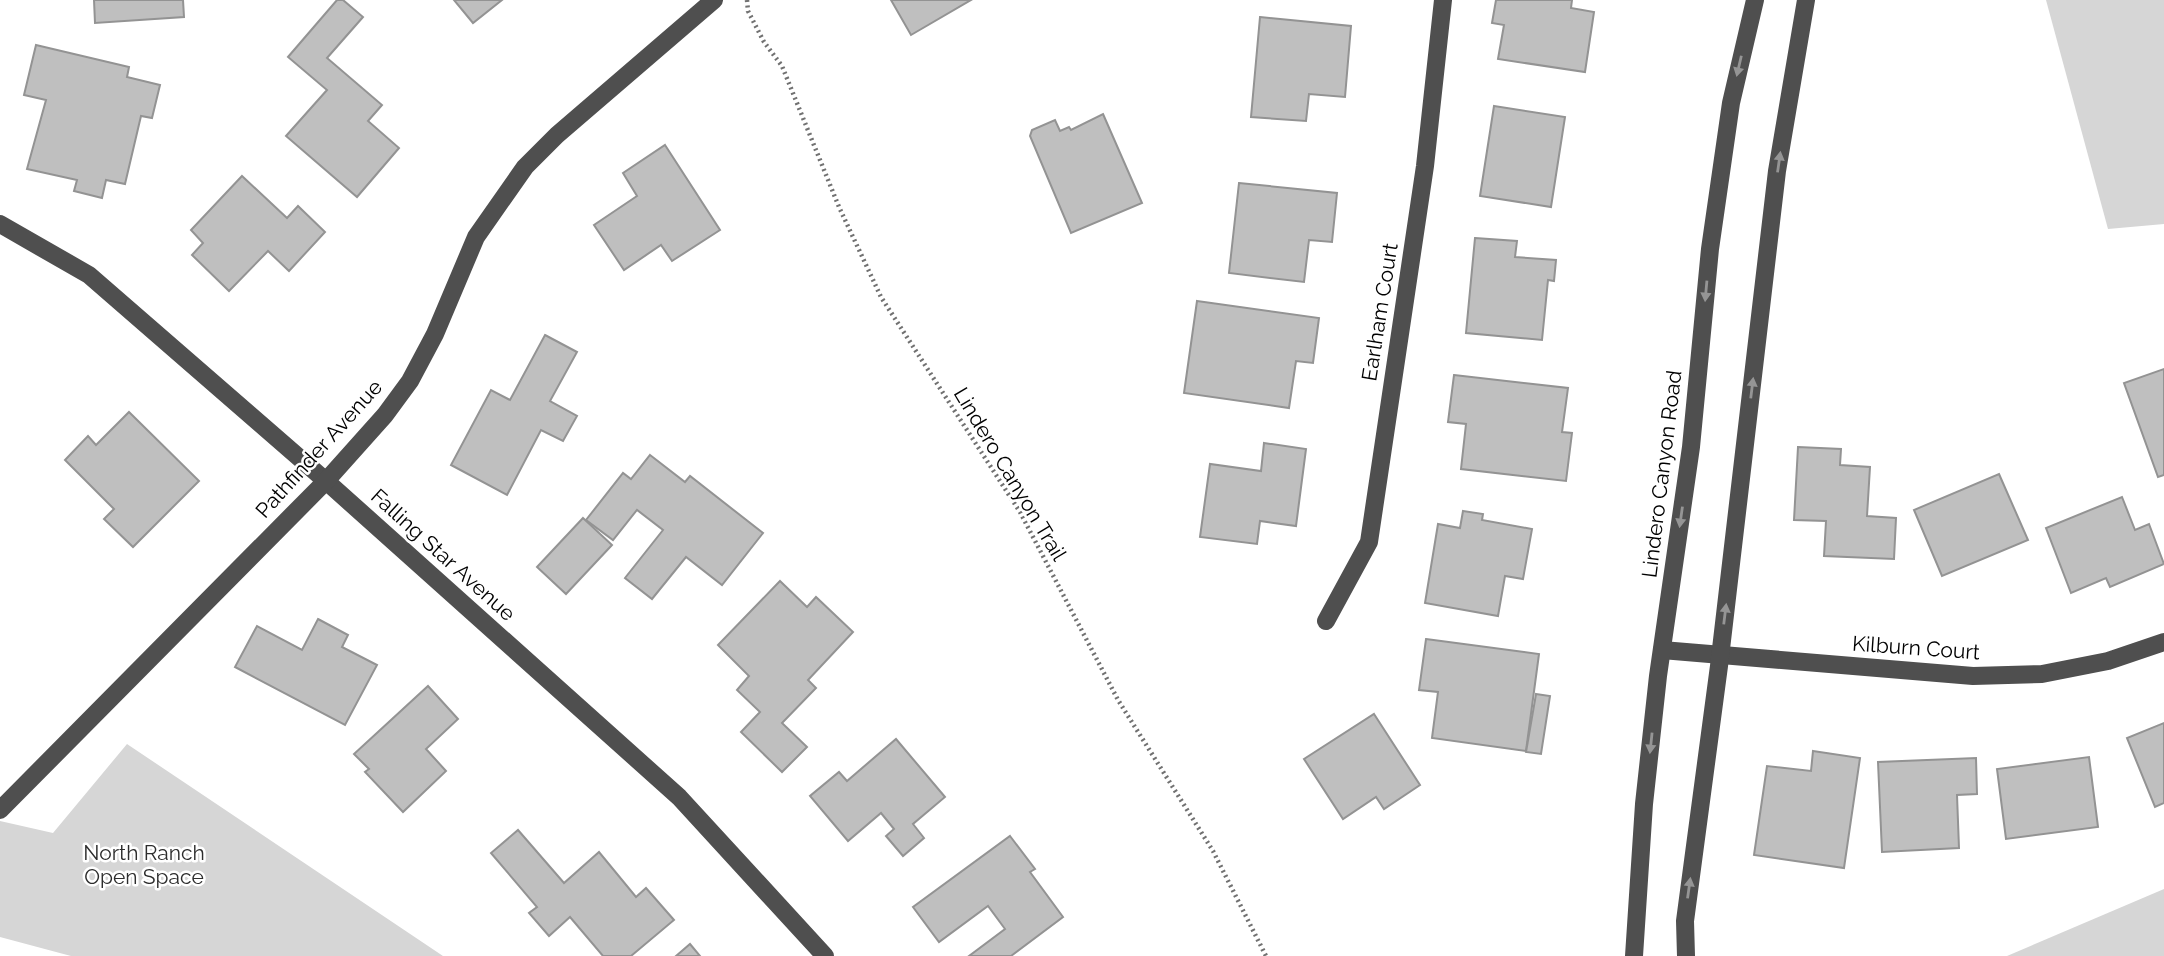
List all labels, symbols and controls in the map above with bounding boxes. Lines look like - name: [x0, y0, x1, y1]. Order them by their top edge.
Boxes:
- one-way arrow: [1734, 55, 1745, 77]
- one-way arrow: [1773, 151, 1784, 173]
- street label: Earlham Court: [1356, 241, 1403, 383]
- one-way arrow: [1700, 280, 1711, 302]
- street label: Lindero Canyon Road: [1636, 369, 1687, 579]
- street label: Pathfinder Avenue: [250, 375, 387, 523]
- one-way arrow: [1746, 377, 1757, 399]
- street label: Lindero Canyon Trail: [949, 383, 1072, 565]
- street label: Falling Star Avenue: [366, 483, 521, 626]
- one-way arrow: [1675, 506, 1686, 528]
- one-way arrow: [1720, 603, 1731, 625]
- street label: Kilburn Court: [1851, 631, 1981, 664]
- one-way arrow: [1645, 732, 1656, 754]
- park label: North Ranch Open Space: [83, 840, 205, 889]
- one-way arrow: [1684, 877, 1695, 899]

